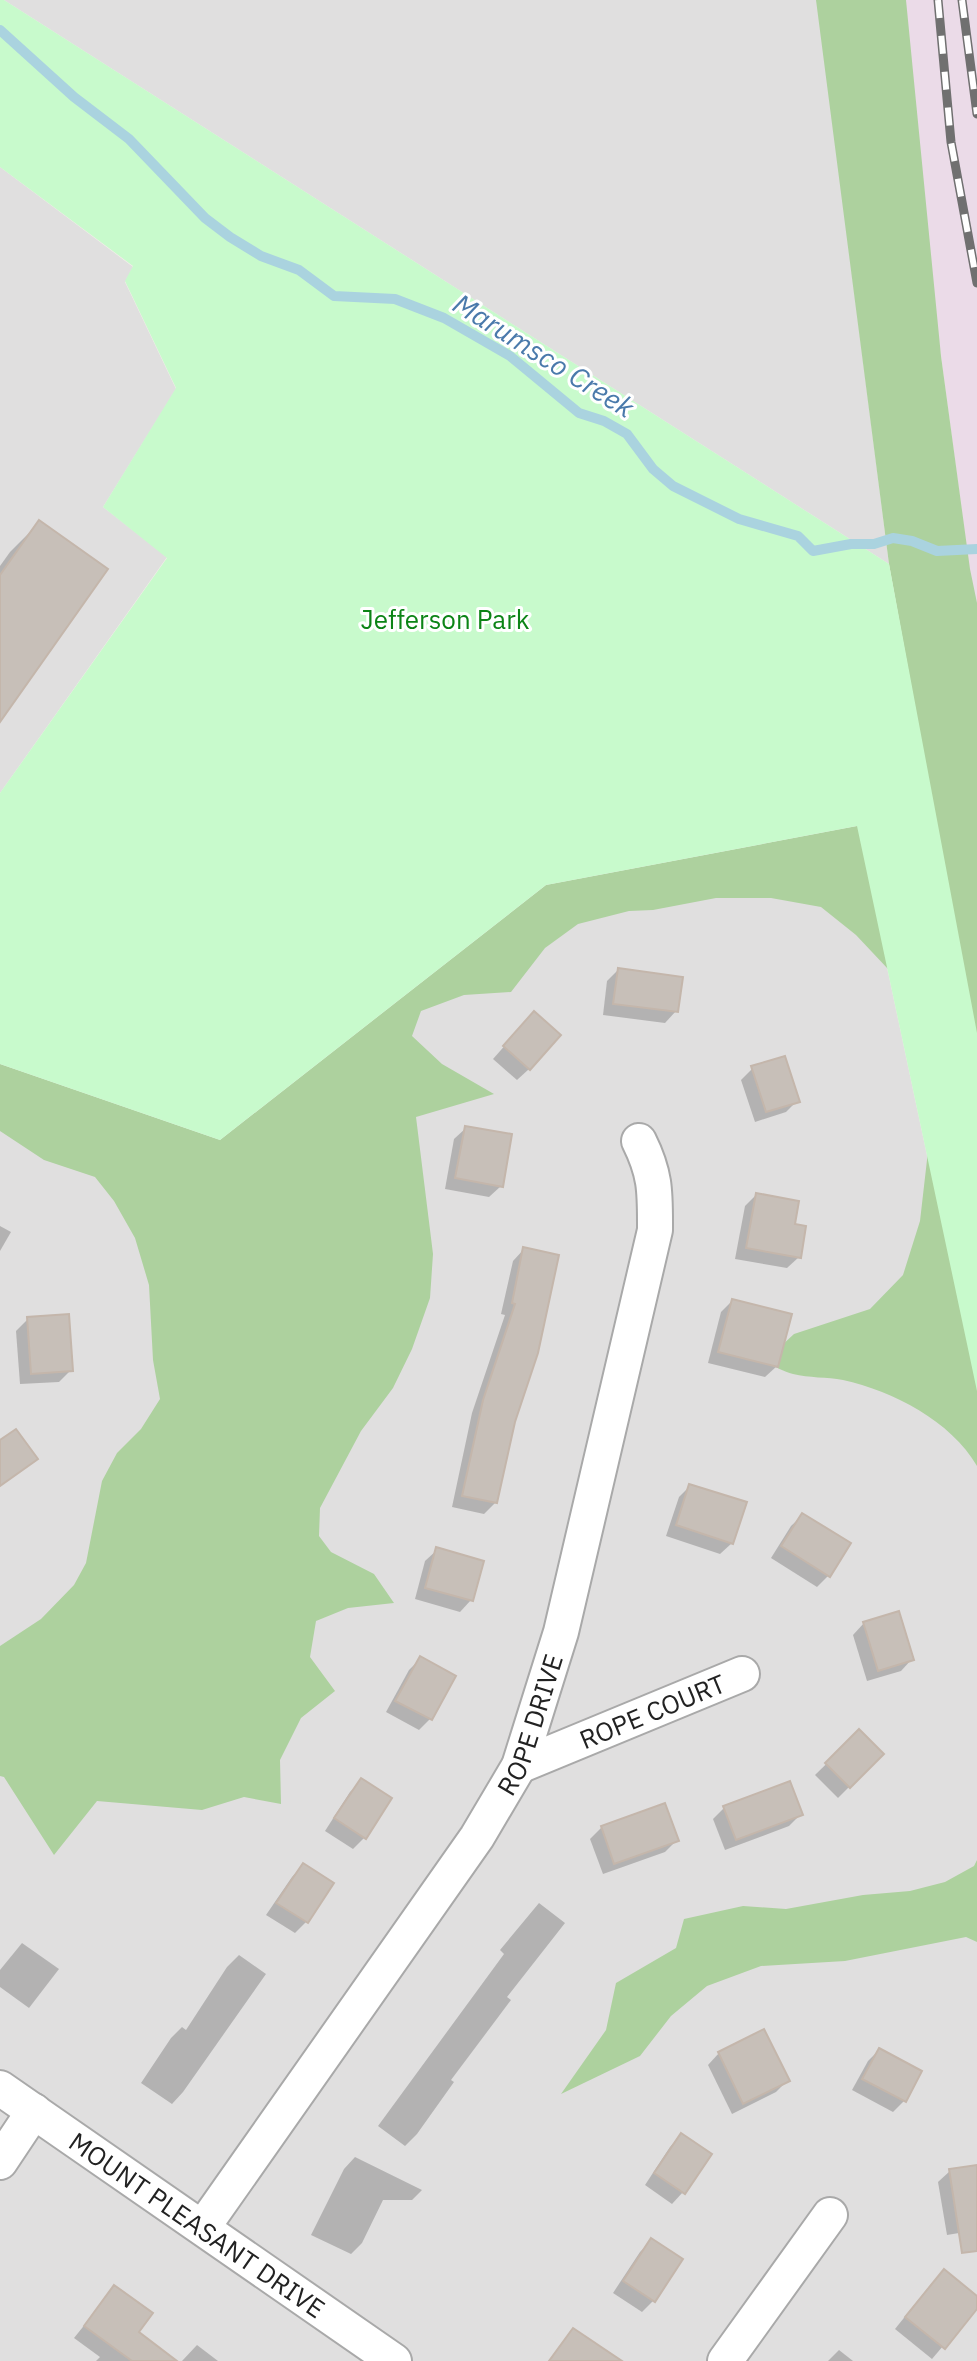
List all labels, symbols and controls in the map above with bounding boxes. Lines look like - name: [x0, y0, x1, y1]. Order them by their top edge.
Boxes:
- water label: Marumsco Creek: [447, 285, 642, 426]
- park label: Jefferson Park: [361, 602, 530, 636]
- street label: ROPE DRIVE: [489, 1650, 570, 1801]
- street label: ROPE COURT: [574, 1666, 730, 1756]
- street label: MOUNT PLEASANT DRIVE: [63, 2124, 332, 2325]

